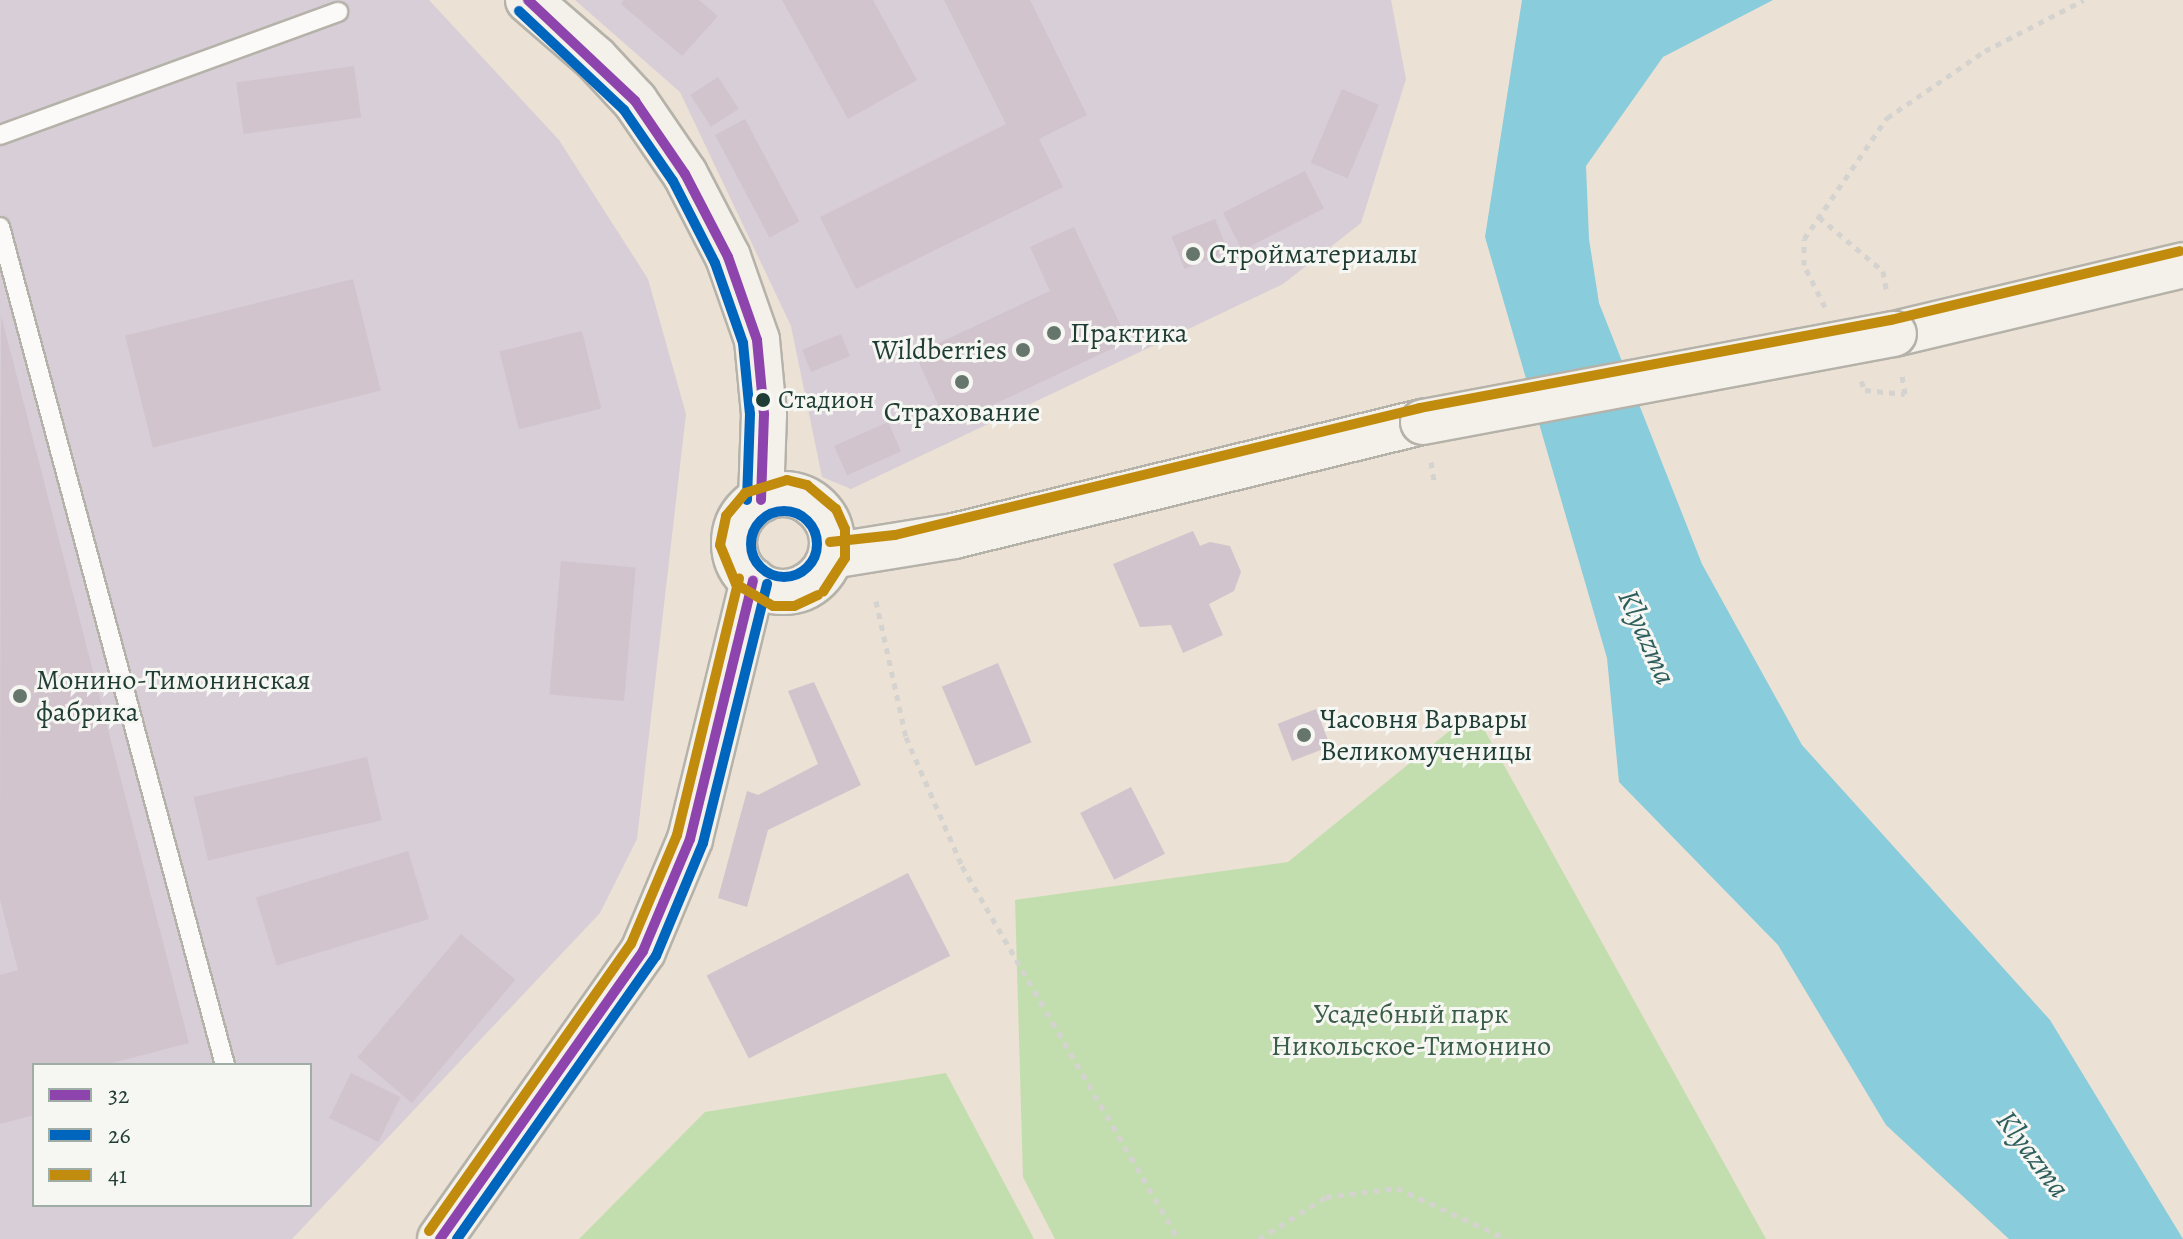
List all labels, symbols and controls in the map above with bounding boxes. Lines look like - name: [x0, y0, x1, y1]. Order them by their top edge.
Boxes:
- place label: Стройматериалы: [1209, 237, 1418, 271]
- marker: Стройматериалы: [1184, 245, 1202, 263]
- place label: Практика: [1070, 316, 1188, 350]
- marker: Практика: [1045, 324, 1063, 342]
- place label: Wildberries: [872, 333, 1007, 367]
- marker: Wildberries: [1014, 341, 1032, 359]
- marker: Страхование: [953, 373, 971, 391]
- place label: Стадион: [778, 384, 874, 416]
- marker: Стадион: [755, 392, 771, 408]
- place label: Страхование: [884, 395, 1040, 429]
- water label: Klyazma: [1610, 584, 1684, 690]
- place label: Монино-Тимонинская фабрика: [36, 663, 310, 729]
- marker: Монино-Тимонинская фабрика: [11, 687, 29, 705]
- place label: Часовня Варвары Великомученицы: [1320, 702, 1532, 768]
- marker: Часовня Варвары Великомученицы: [1295, 726, 1313, 744]
- park label: Усадебный парк Никольское-Тимонино: [1271, 997, 1551, 1063]
- legend: [32, 1063, 312, 1207]
- text: 32: [108, 1079, 129, 1111]
- water label: Klyazma: [1989, 1103, 2077, 1205]
- text: 26: [108, 1119, 131, 1151]
- text: 41: [108, 1159, 127, 1191]

